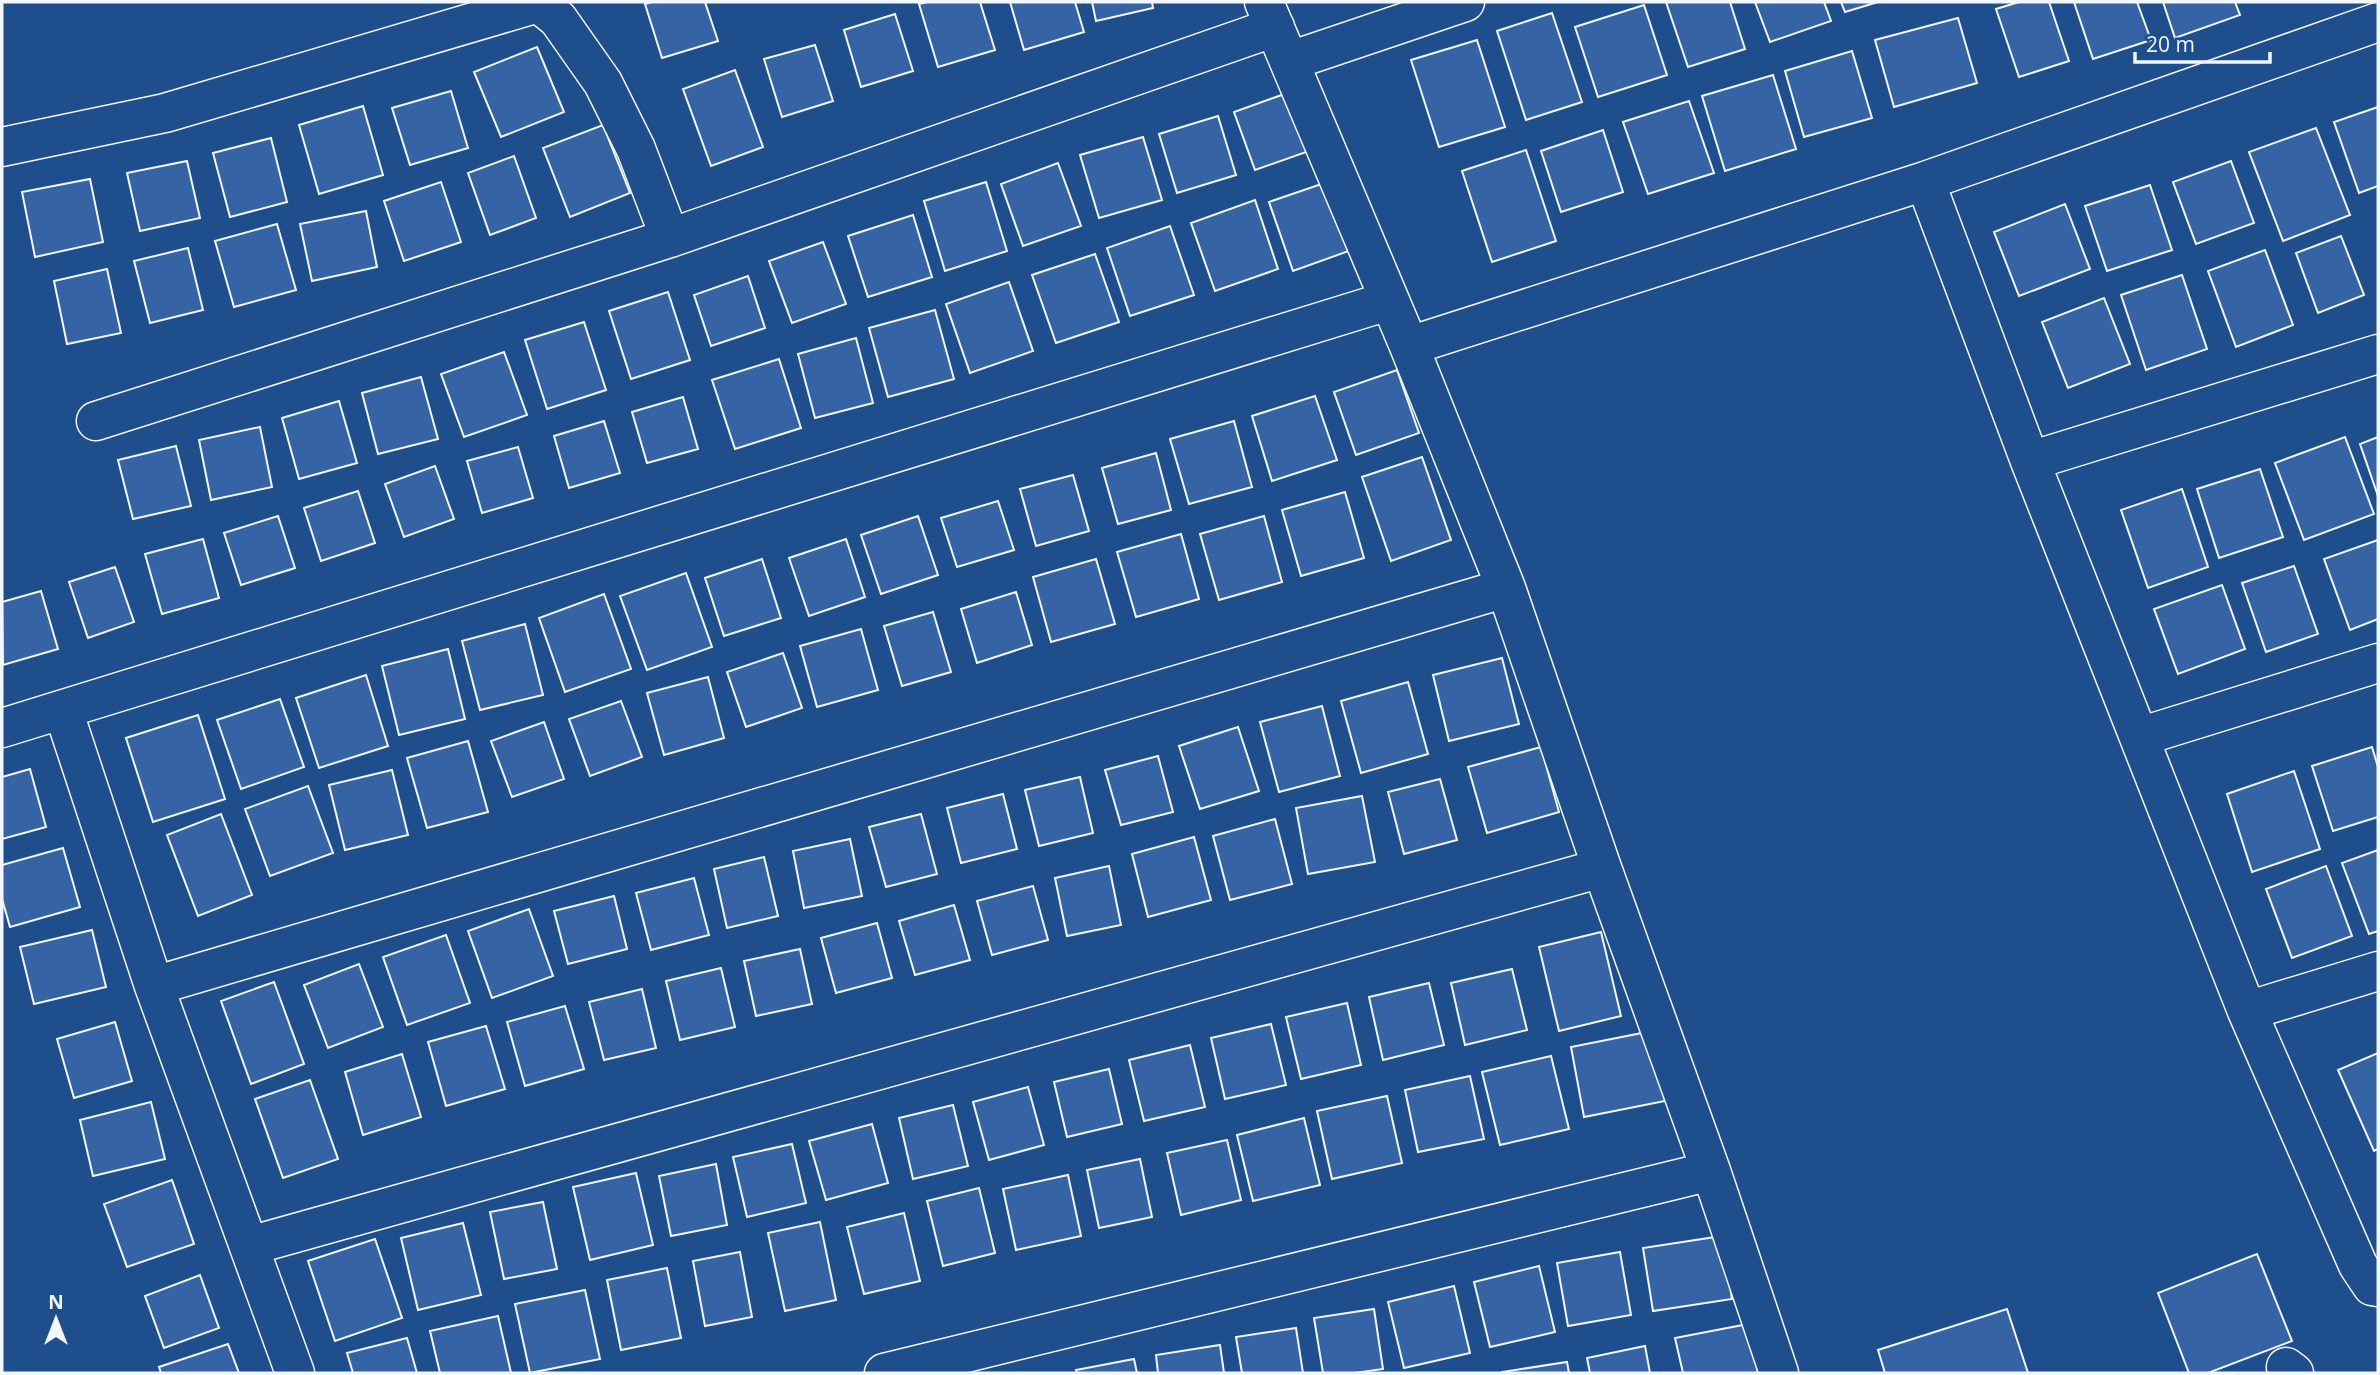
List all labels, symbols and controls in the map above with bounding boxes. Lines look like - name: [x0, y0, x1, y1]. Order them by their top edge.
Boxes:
- scale bar: [2135, 21, 2270, 65]
- text: 20 m: [2146, 30, 2195, 58]
- north arrow: [21, 1284, 91, 1354]
- text: N: [48, 1289, 64, 1315]

